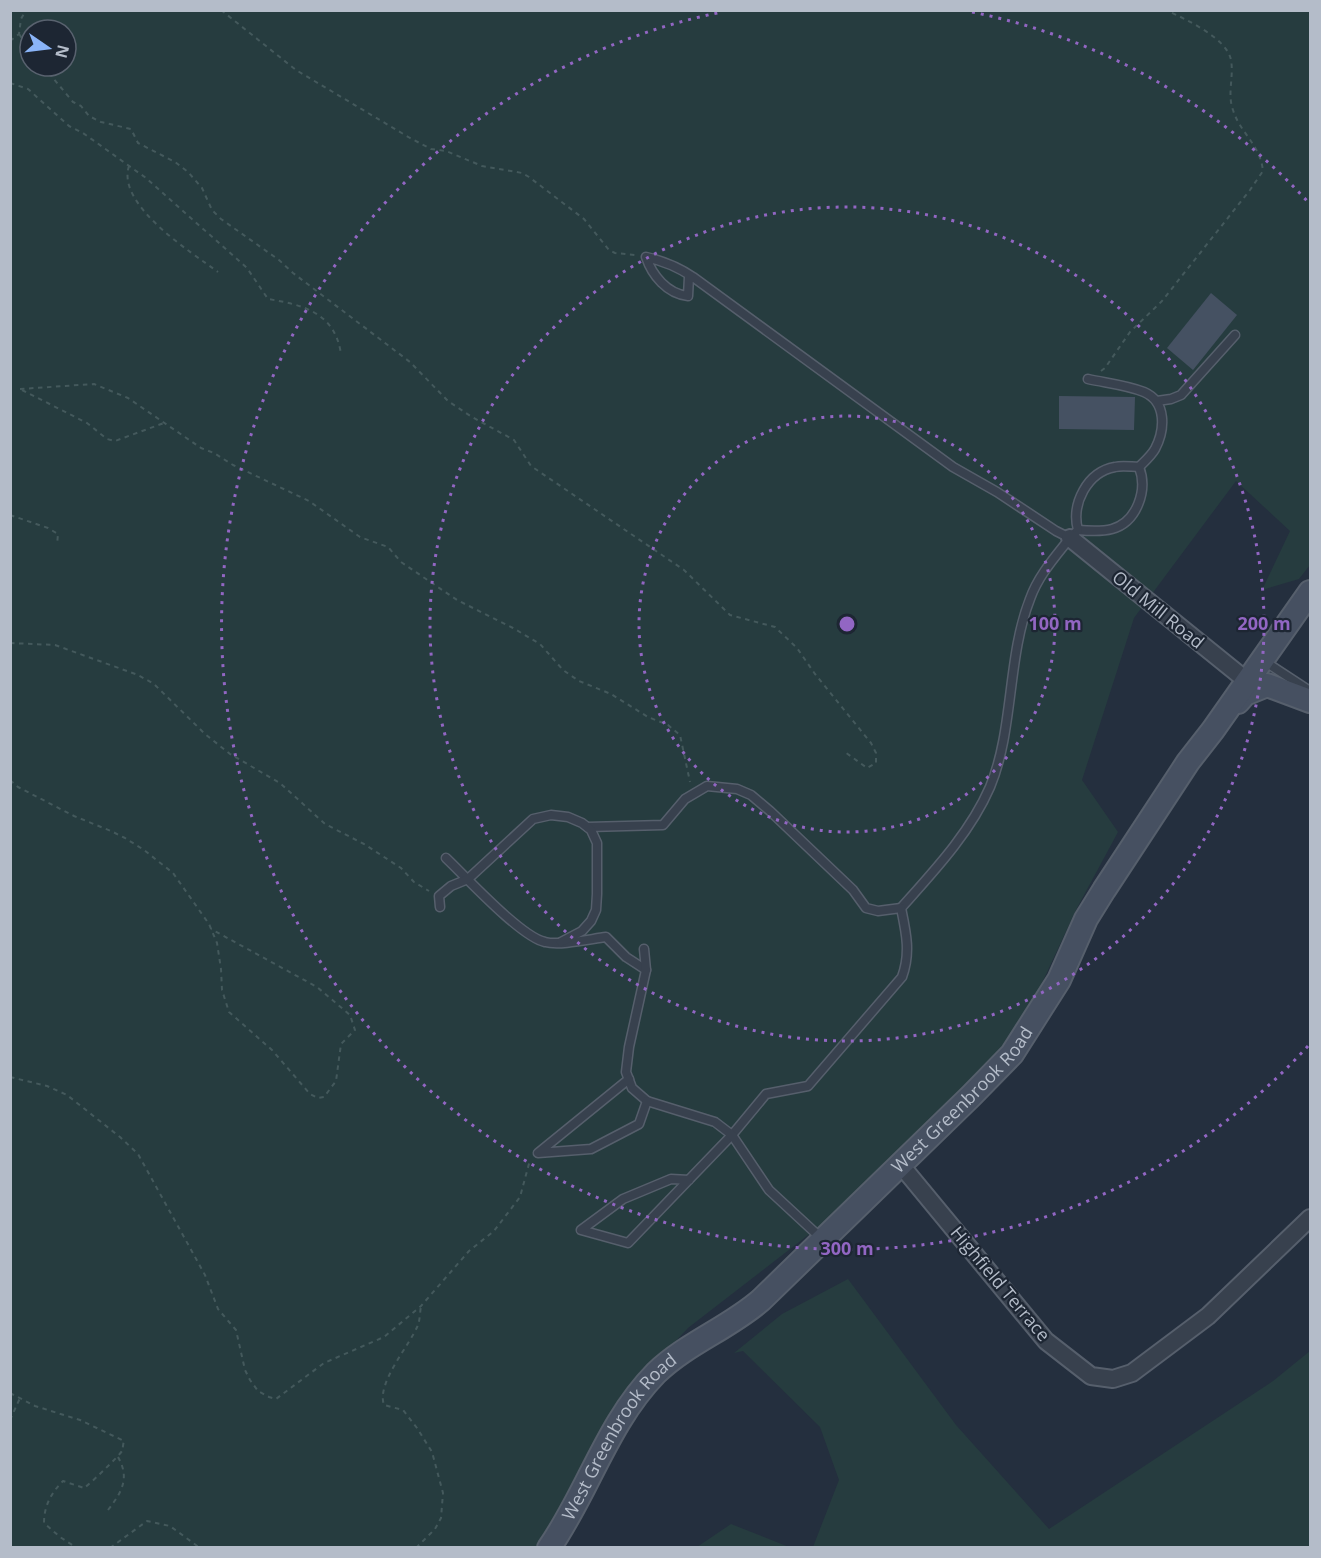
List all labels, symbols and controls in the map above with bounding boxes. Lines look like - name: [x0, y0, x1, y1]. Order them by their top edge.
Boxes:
- north arrow: [18, 18, 78, 78]
- text: N: [50, 43, 75, 61]
- street label: Old Mill Road: [1108, 565, 1210, 654]
- text: 100 m: [1028, 611, 1082, 635]
- text: 200 m: [1237, 611, 1291, 635]
- centre of rings: [837, 614, 857, 634]
- street label: West Greenbrook Road: [886, 1021, 1038, 1178]
- street label: Highfield Terrace: [946, 1221, 1056, 1346]
- text: 300 m: [820, 1236, 874, 1260]
- street label: West Greenbrook Road: [556, 1347, 681, 1524]

